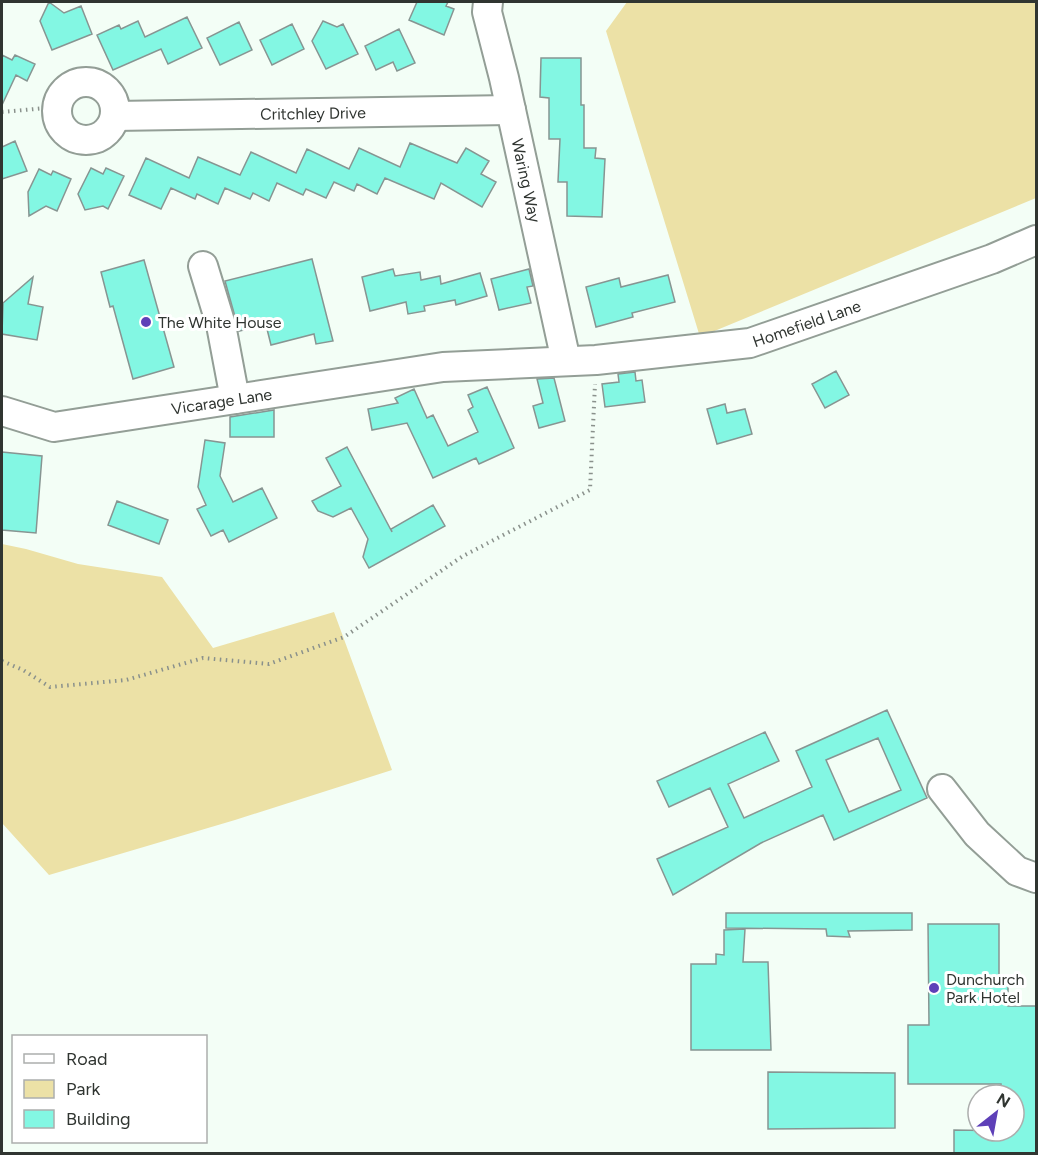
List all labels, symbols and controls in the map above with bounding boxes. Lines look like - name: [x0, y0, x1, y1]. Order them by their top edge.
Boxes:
- street label: Critchley Drive: [260, 103, 366, 123]
- street label: Waring Way: [508, 137, 545, 225]
- street label: Homefield Lane: [750, 296, 863, 351]
- place label: The White House: [158, 313, 282, 332]
- marker: The White House: [139, 315, 153, 329]
- street label: Vicarage Lane: [170, 384, 273, 418]
- place label: Dunchurch Park Hotel: [946, 970, 1024, 1007]
- marker: Dunchurch Park Hotel: [927, 981, 941, 995]
- legend: [12, 1035, 207, 1143]
- text: Road: [66, 1048, 107, 1070]
- text: Park: [66, 1078, 101, 1100]
- north arrow: [966, 1083, 1026, 1143]
- text: N: [993, 1089, 1014, 1112]
- text: Building: [66, 1108, 131, 1130]

